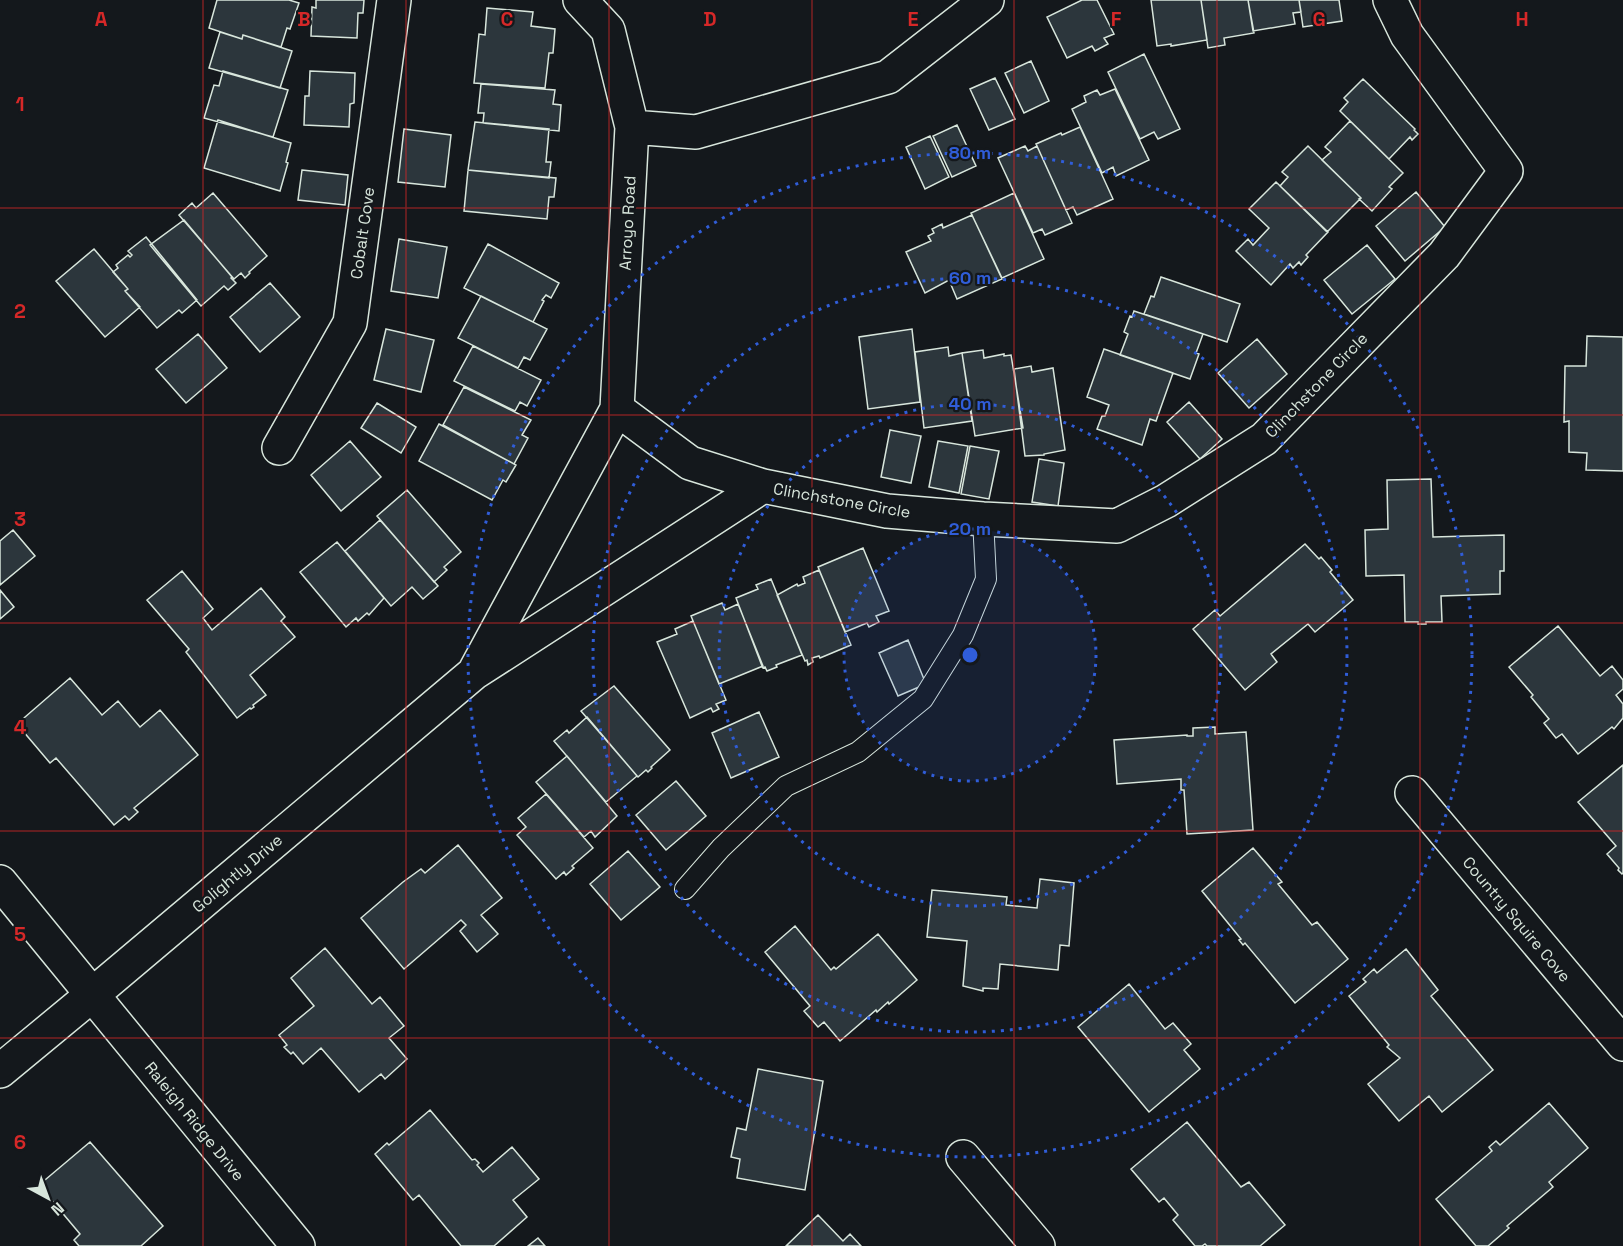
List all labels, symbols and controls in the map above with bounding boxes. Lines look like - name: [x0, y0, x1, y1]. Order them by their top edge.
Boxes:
- text: A: [95, 6, 108, 32]
- text: B: [297, 6, 311, 32]
- text: C: [501, 6, 514, 32]
- text: D: [703, 6, 717, 32]
- text: E: [907, 6, 919, 32]
- text: F: [1111, 6, 1122, 32]
- text: G: [1312, 6, 1326, 32]
- text: H: [1515, 6, 1529, 32]
- text: 1: [15, 91, 25, 117]
- text: 80 m: [949, 141, 991, 164]
- street label: Arroyo Road: [615, 175, 640, 271]
- street label: Cobalt Cove: [346, 186, 379, 280]
- text: 60 m: [949, 266, 991, 289]
- text: 2: [14, 298, 26, 324]
- street label: Clinchstone Circle: [1261, 328, 1372, 443]
- text: 40 m: [948, 392, 992, 415]
- street label: Clinchstone Circle: [772, 478, 912, 523]
- text: 3: [14, 506, 26, 532]
- text: 20 m: [949, 517, 991, 540]
- centre of rings: [960, 645, 980, 665]
- text: 4: [14, 714, 27, 740]
- street label: Golightly Drive: [188, 829, 287, 917]
- street label: Country Squire Cove: [1458, 852, 1575, 986]
- text: 5: [14, 921, 26, 947]
- street label: Raleigh Ridge Drive: [140, 1057, 249, 1185]
- text: 6: [14, 1129, 26, 1155]
- north arrow: [18, 1168, 78, 1228]
- text: N: [47, 1197, 68, 1220]

